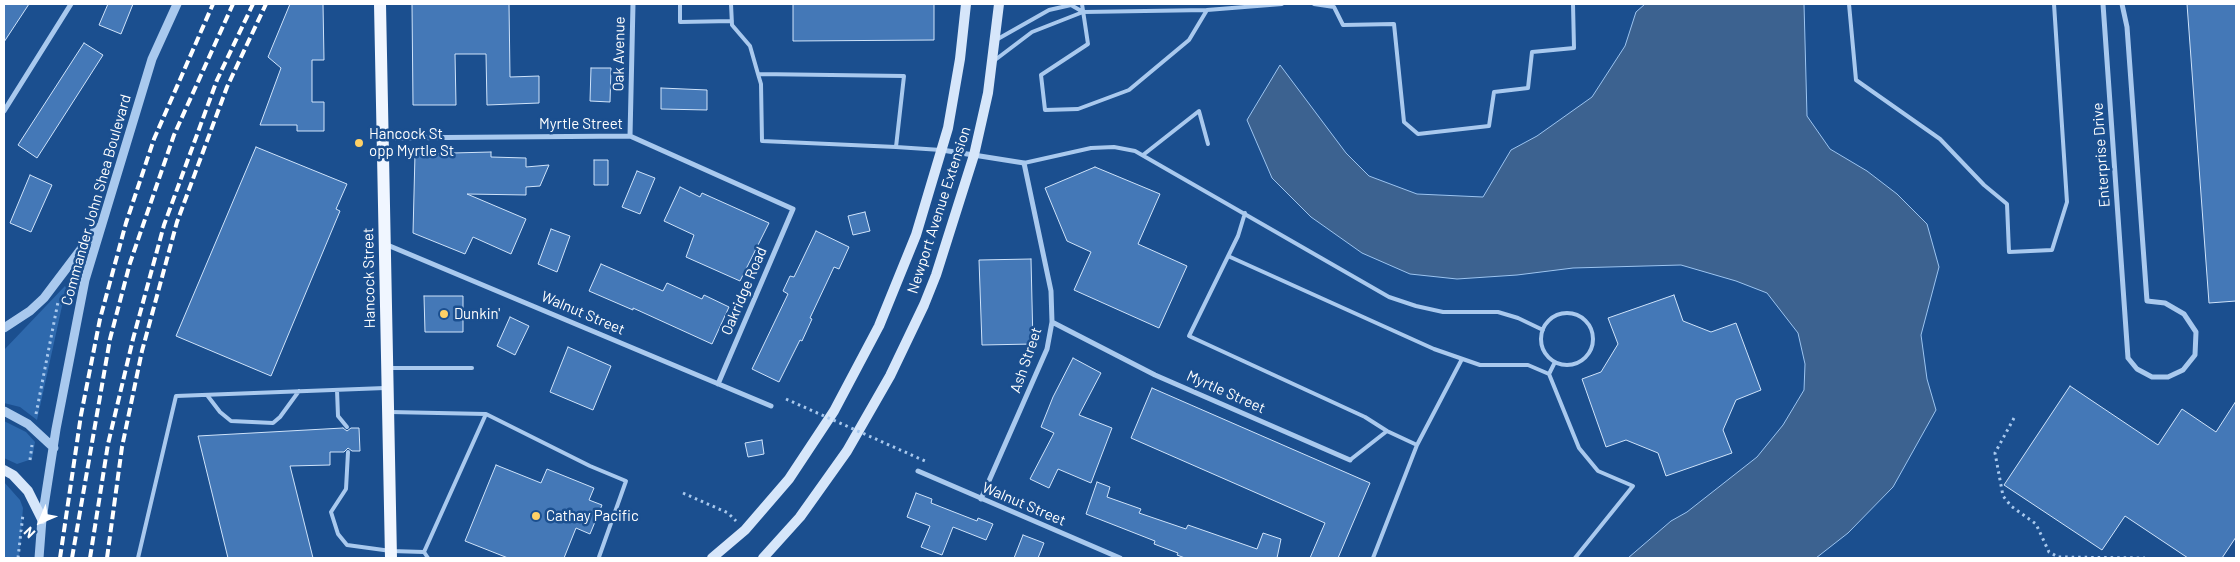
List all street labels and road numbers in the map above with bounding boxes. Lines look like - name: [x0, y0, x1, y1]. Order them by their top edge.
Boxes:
- street label: Oak Avenue: [609, 16, 629, 92]
- street label: Commander John Shea Boulevard: [57, 92, 135, 308]
- street label: Enterprise Drive: [2088, 102, 2114, 208]
- street label: Myrtle Street: [539, 115, 623, 133]
- street label: Newport Avenue Extension: [903, 124, 975, 296]
- street label: Hancock Street: [359, 228, 379, 328]
- street label: Oakridge Road: [717, 244, 771, 338]
- street label: Walnut Street: [538, 287, 628, 339]
- street label: Ash Street: [1006, 325, 1046, 395]
- street label: Myrtle Street: [1184, 367, 1268, 417]
- street label: Walnut Street: [979, 478, 1069, 530]

